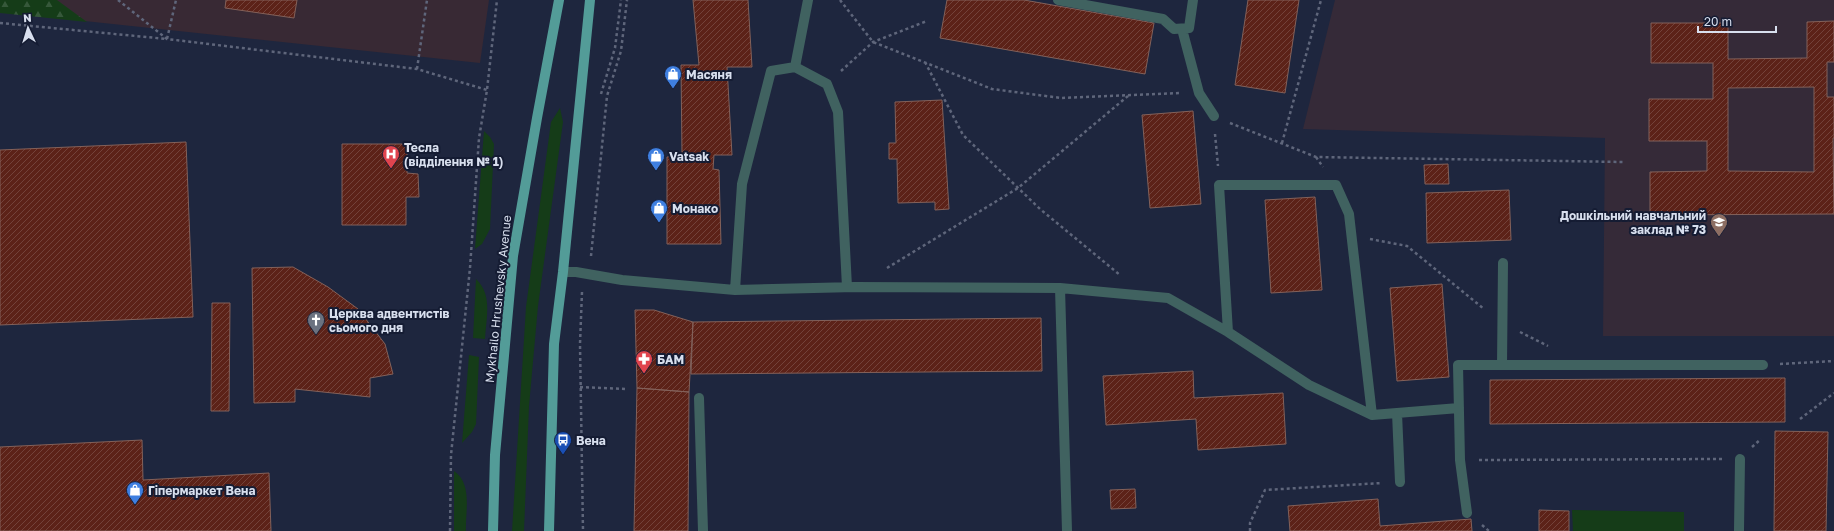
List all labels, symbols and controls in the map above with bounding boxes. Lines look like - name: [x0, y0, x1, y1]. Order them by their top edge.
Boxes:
- north arrow: [8, 8, 48, 48]
- scale bar: [1698, 8, 1776, 34]
- text: N: [23, 11, 32, 24]
- text: 20 m: [1704, 14, 1732, 29]
- shop icon: Масяня: [663, 64, 683, 89]
- place label: Масяня: [686, 67, 732, 82]
- place label: Тесла (відділення № 1): [404, 140, 503, 169]
- hospital icon: Тесла (відділення № 1): [381, 144, 401, 169]
- shop icon: Vatsak: [646, 146, 666, 171]
- place label: Vatsak: [669, 149, 709, 164]
- shop icon: Монако: [649, 198, 669, 223]
- place label: Монако: [672, 201, 718, 216]
- place label: Дошкільний навчальний заклад № 73: [1560, 208, 1706, 237]
- school or university icon: Дошкільний навчальний заклад № 73: [1709, 212, 1729, 237]
- street label: Mykhailo Hrushevsky Avenue: [482, 214, 514, 384]
- place label: Церква адвентистів сьомого дня: [329, 306, 449, 335]
- church icon: Церква адвентистів сьомого дня: [306, 310, 326, 335]
- pharmacy icon: БАМ: [634, 349, 654, 374]
- place label: БАМ: [657, 352, 684, 367]
- bus stop icon: Вена: [553, 430, 573, 455]
- place label: Вена: [576, 433, 606, 448]
- shop icon: Гіпермаркет Вена: [125, 480, 145, 505]
- place label: Гіпермаркет Вена: [148, 483, 255, 498]

